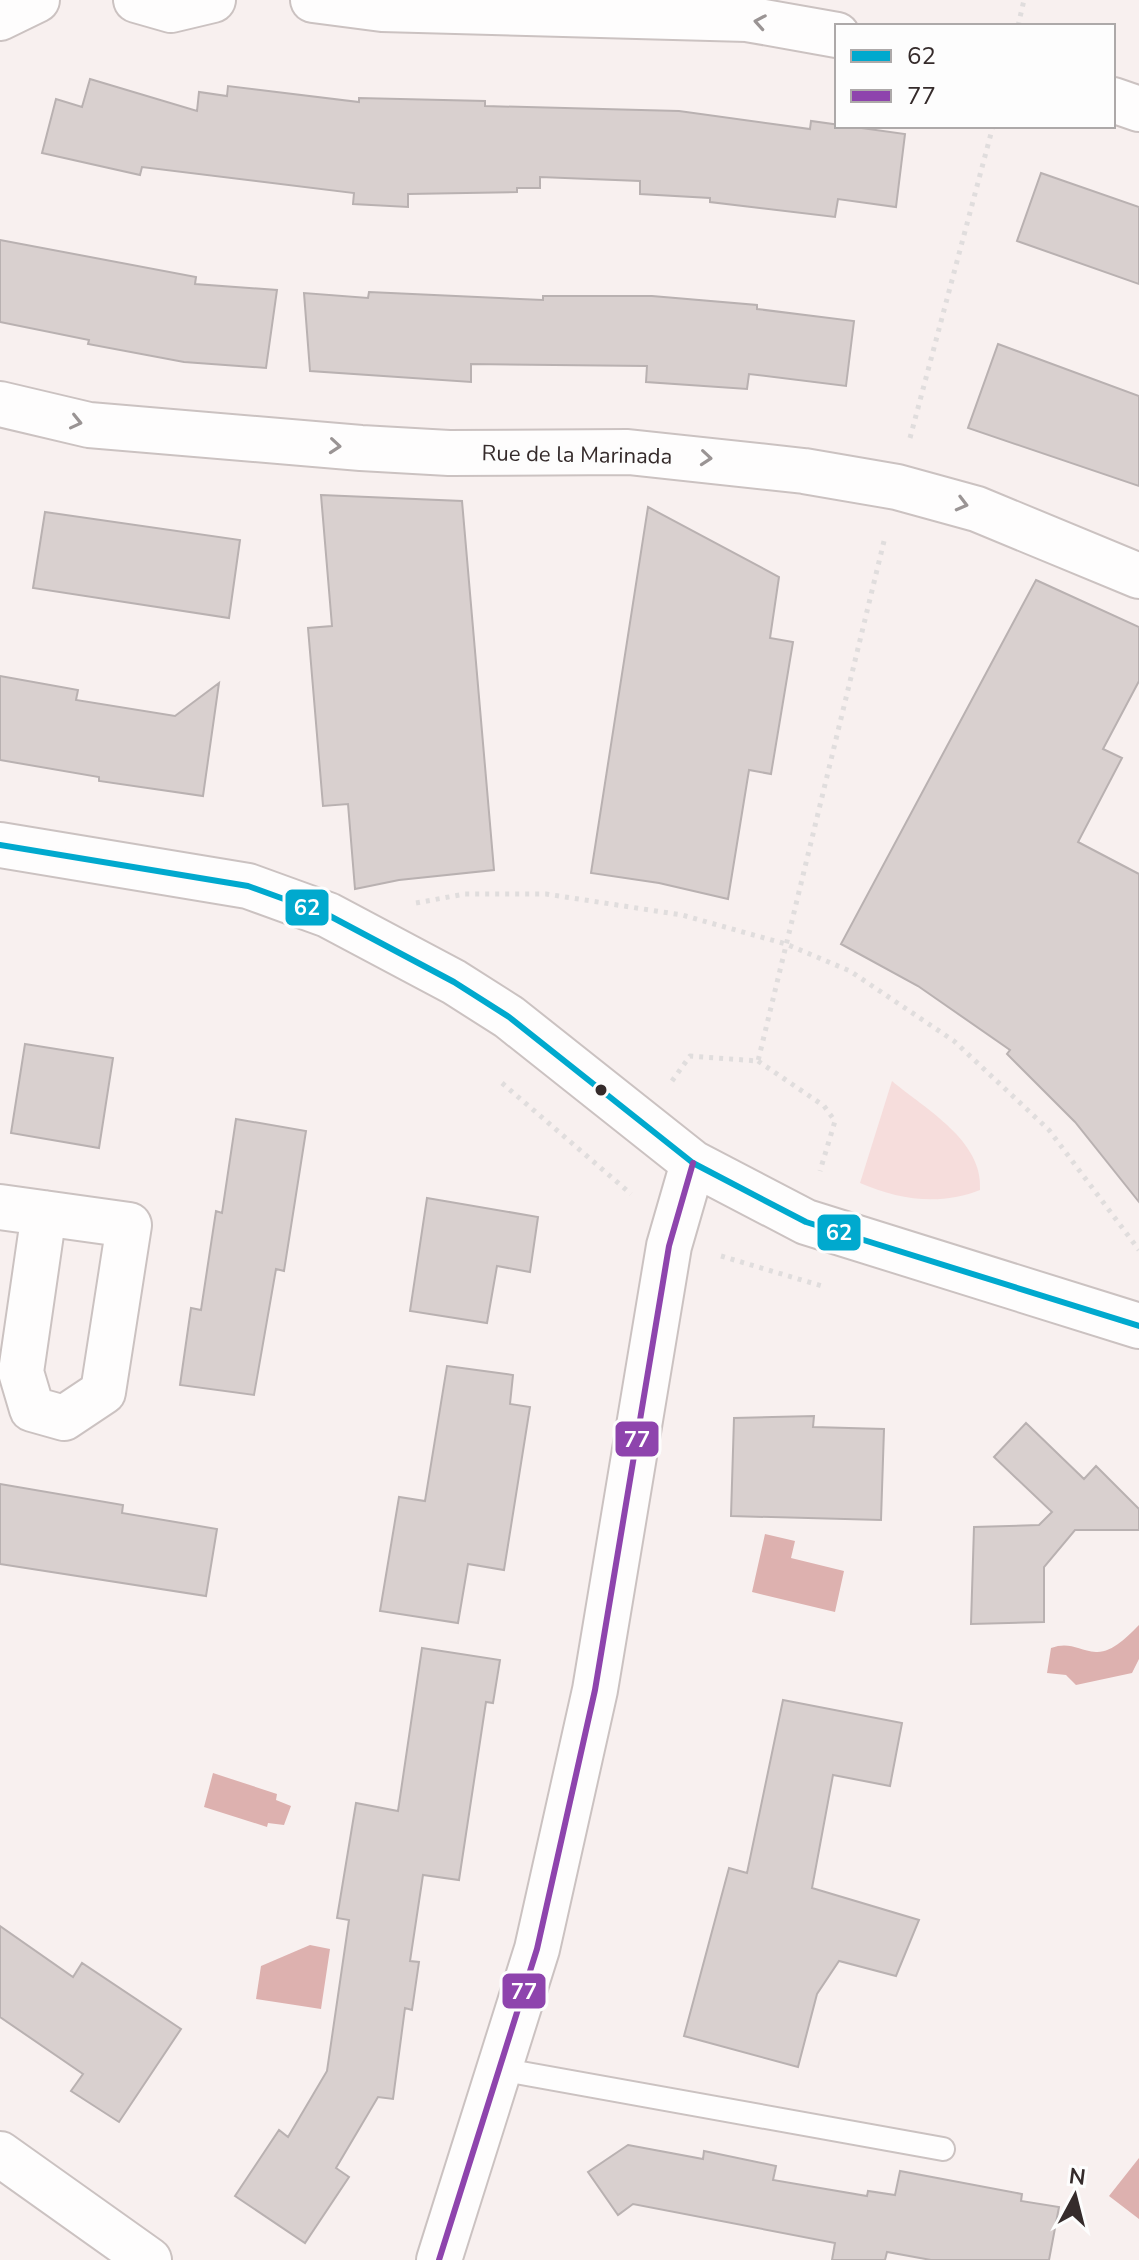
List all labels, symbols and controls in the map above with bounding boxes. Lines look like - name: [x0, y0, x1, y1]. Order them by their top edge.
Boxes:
- one-way arrow: [753, 14, 767, 31]
- legend: [835, 24, 1115, 128]
- text: 62: [907, 40, 936, 72]
- text: 77: [907, 80, 936, 112]
- one-way arrow: [69, 412, 82, 429]
- one-way arrow: [329, 437, 342, 454]
- street label: Rue de la Marinada: [481, 438, 672, 472]
- one-way arrow: [700, 450, 713, 467]
- one-way arrow: [954, 495, 968, 512]
- line badge: 62: [284, 888, 330, 927]
- text: 62: [294, 893, 320, 923]
- unlabelled marker: [593, 1082, 609, 1098]
- line badge: 62: [816, 1213, 862, 1252]
- text: 62: [826, 1218, 852, 1248]
- line badge: 77: [614, 1420, 660, 1458]
- text: 77: [624, 1425, 650, 1455]
- line badge: 77: [501, 1972, 547, 2010]
- text: 77: [511, 1977, 537, 2007]
- north arrow: [1035, 2156, 1115, 2236]
- text: N: [1067, 2161, 1087, 2193]

